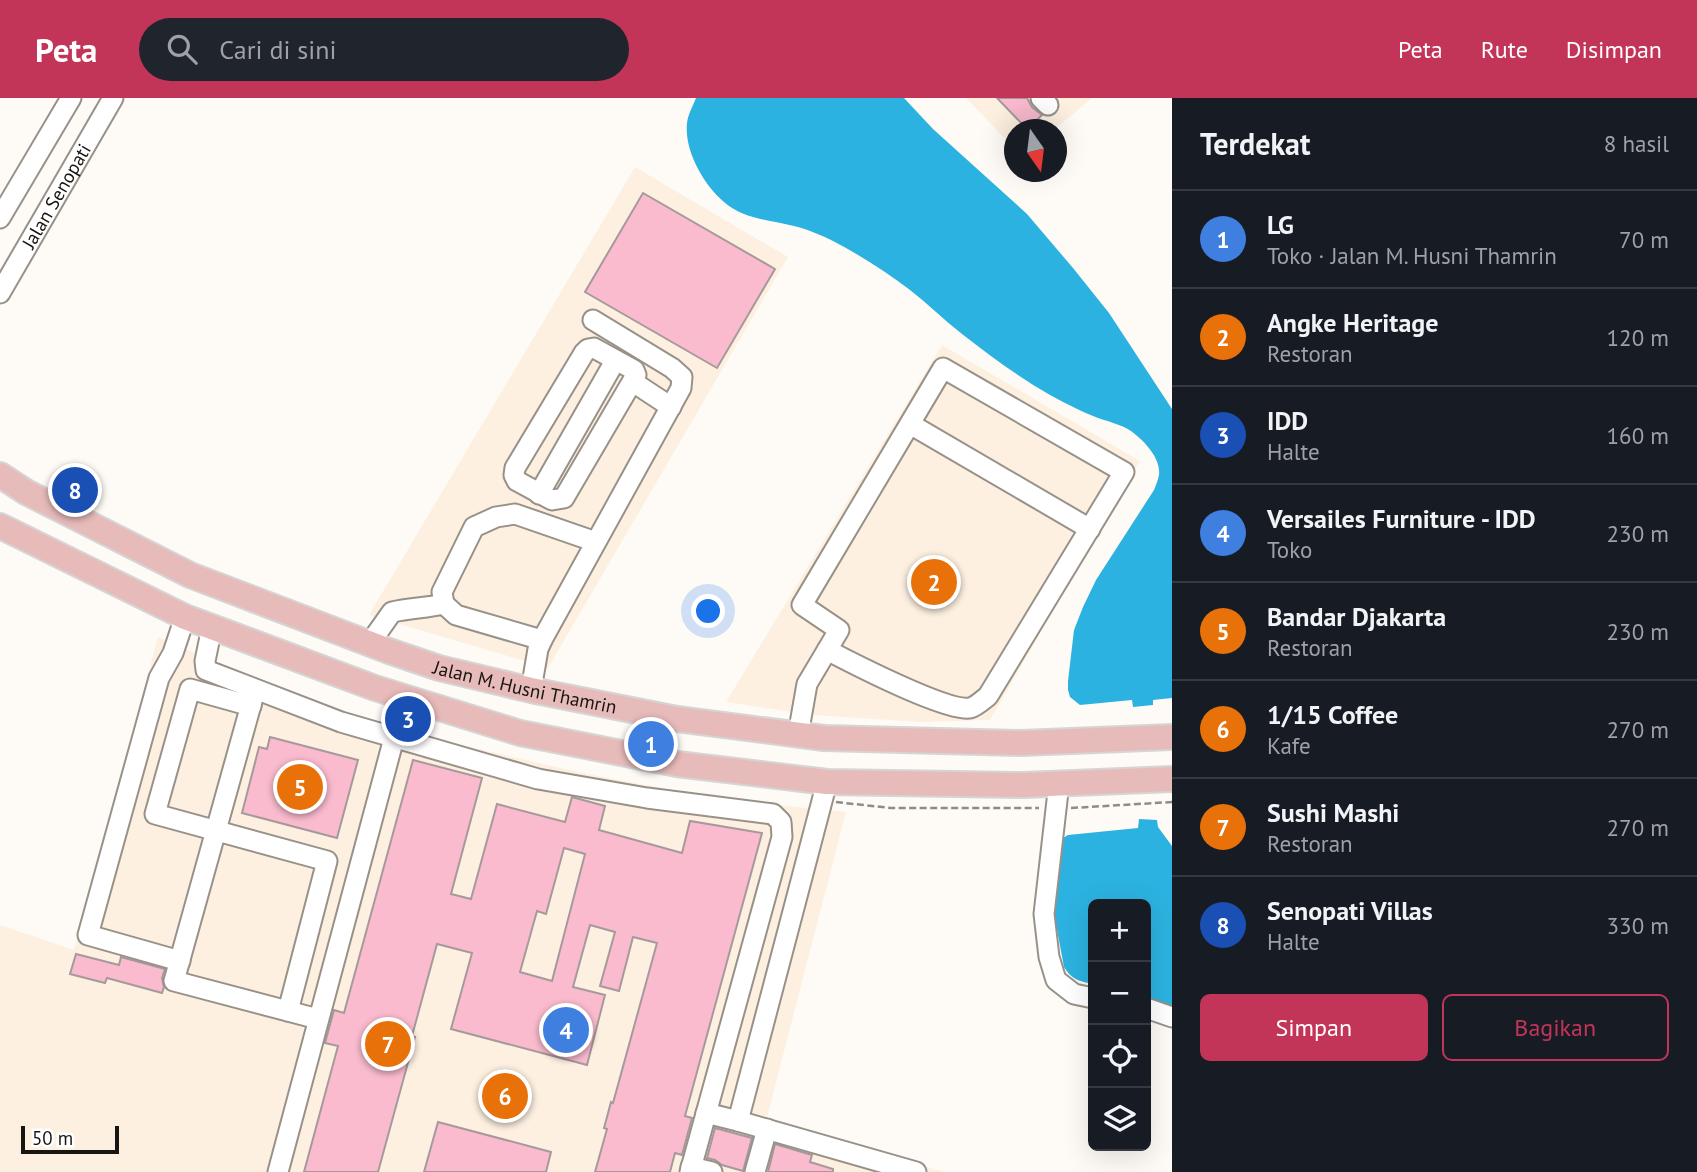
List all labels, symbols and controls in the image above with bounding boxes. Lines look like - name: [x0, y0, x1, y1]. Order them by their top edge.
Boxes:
- search box: [139, 18, 629, 81]
- text: Peta: [35, 28, 97, 71]
- icon: search: [163, 30, 201, 68]
- text: Cari di sini: [219, 33, 336, 66]
- text: Peta: [1398, 34, 1443, 65]
- text: Rute: [1481, 34, 1528, 65]
- text: Disimpan: [1566, 34, 1662, 65]
- north arrow: [1004, 119, 1067, 182]
- text: Terdekat: [1200, 124, 1310, 163]
- text: 8 hasil: [1604, 129, 1669, 158]
- street label: Jalan Senopati: [16, 139, 96, 254]
- text: LG: [1267, 208, 1294, 241]
- text: 1: [1216, 225, 1230, 254]
- text: 70 m: [1619, 225, 1669, 254]
- text: Toko · Jalan M. Husni Thamrin: [1267, 241, 1557, 270]
- text: Angke Heritage: [1267, 306, 1438, 339]
- text: 2: [1216, 323, 1230, 352]
- text: 120 m: [1607, 323, 1669, 352]
- text: Restoran: [1267, 339, 1353, 368]
- text: IDD: [1267, 404, 1308, 437]
- text: 3: [1216, 421, 1230, 450]
- text: 160 m: [1607, 421, 1669, 450]
- text: Halte: [1267, 437, 1320, 466]
- pin: 8: [52, 464, 98, 516]
- text: Versailes Furniture - IDD: [1267, 502, 1536, 535]
- text: 4: [1216, 519, 1230, 548]
- text: 230 m: [1607, 519, 1669, 548]
- text: Toko: [1267, 535, 1312, 564]
- pin: 2: [911, 556, 957, 608]
- your location: [691, 594, 725, 628]
- text: Bandar Djakarta: [1267, 600, 1446, 633]
- text: 5: [1216, 617, 1230, 646]
- text: 230 m: [1607, 617, 1669, 646]
- text: Restoran: [1267, 633, 1353, 662]
- street label: Jalan M. Husni Thamrin: [429, 655, 619, 719]
- pin: 3: [385, 693, 431, 745]
- text: 1/15 Coffee: [1267, 698, 1398, 731]
- text: 6: [1216, 715, 1230, 744]
- text: 270 m: [1607, 715, 1669, 744]
- pin: 1: [628, 718, 674, 770]
- text: Kafe: [1267, 731, 1311, 760]
- pin: 5: [277, 761, 323, 813]
- text: Sushi Mashi: [1267, 796, 1399, 829]
- text: 7: [1216, 813, 1230, 842]
- text: 270 m: [1607, 813, 1669, 842]
- text: Restoran: [1267, 829, 1353, 858]
- text: Senopati Villas: [1267, 894, 1433, 927]
- map controls: [1088, 899, 1151, 1151]
- button: +: [1088, 899, 1151, 962]
- text: 8: [1216, 911, 1230, 940]
- text: 330 m: [1607, 911, 1669, 940]
- text: Halte: [1267, 927, 1320, 956]
- button: −: [1088, 962, 1151, 1025]
- button: Simpan: [1200, 994, 1428, 1061]
- button: Bagikan: [1442, 994, 1669, 1061]
- pin: 4: [543, 1004, 589, 1056]
- pin: 7: [365, 1018, 411, 1070]
- button: locate: [1088, 1025, 1151, 1088]
- pin: 6: [482, 1070, 528, 1122]
- button: layers: [1088, 1088, 1151, 1151]
- scale bar: [21, 1123, 119, 1155]
- text: 50 m: [32, 1126, 73, 1150]

